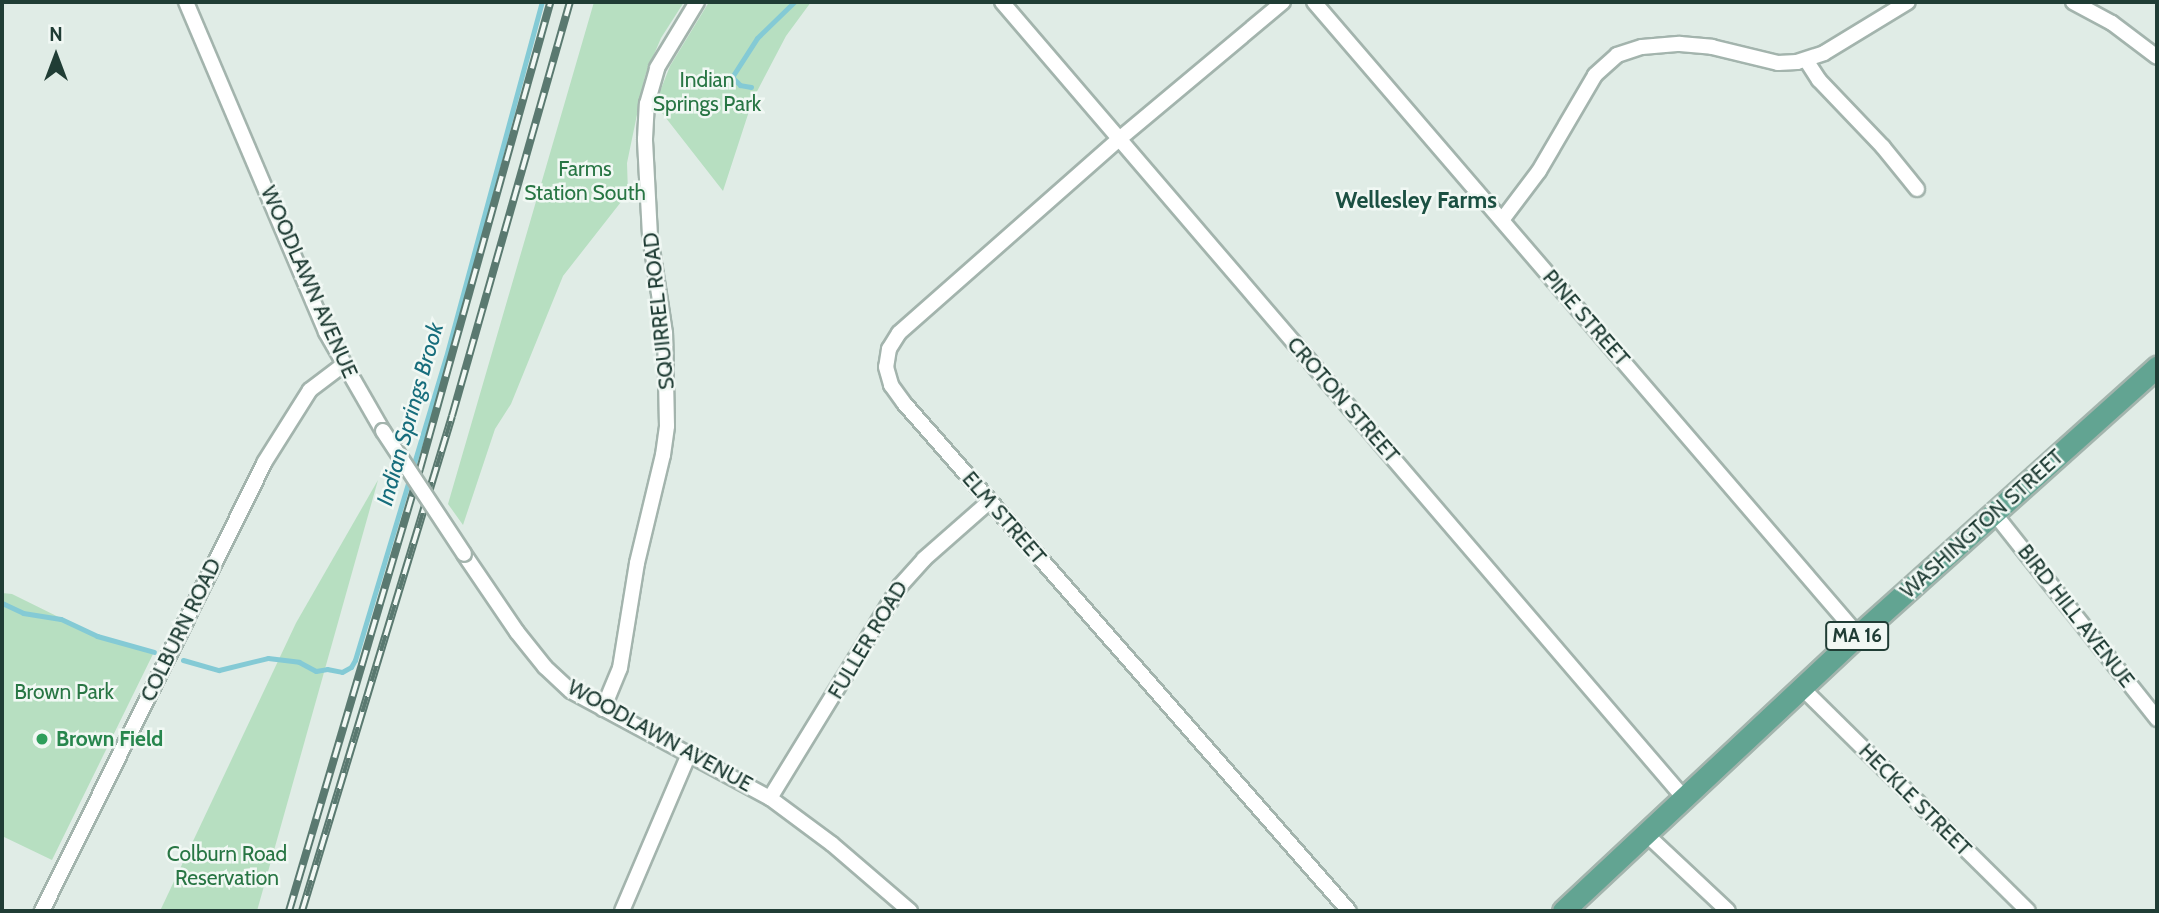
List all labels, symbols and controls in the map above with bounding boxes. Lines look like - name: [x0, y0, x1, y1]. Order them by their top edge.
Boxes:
- north arrow: [21, 21, 91, 91]
- text: N: [49, 23, 63, 46]
- park label: Indian Springs Park: [653, 67, 761, 117]
- park label: Farms Station South: [524, 156, 646, 206]
- street label: WOODLAWN AVENUE: [255, 182, 363, 382]
- district label: Wellesley Farms: [1335, 186, 1497, 214]
- street label: SQUIRREL ROAD: [638, 231, 680, 391]
- street label: PINE STREET: [1537, 265, 1635, 371]
- water label: Indian Springs Brook: [371, 319, 449, 509]
- street label: CROTON STREET: [1282, 332, 1404, 468]
- street label: WASHINGTON STREET: [1895, 444, 2069, 604]
- street label: ELM STREET: [957, 467, 1051, 569]
- street label: BIRD HILL AVENUE: [2012, 540, 2140, 692]
- street label: COLBURN ROAD: [135, 554, 227, 706]
- street label: FULLER ROAD: [823, 576, 913, 704]
- road number: MA 16: [1824, 621, 1890, 652]
- street label: WOODLAWN AVENUE: [563, 675, 757, 797]
- park label: Brown Park: [14, 679, 114, 705]
- place label: Brown Field: [56, 726, 163, 752]
- marker: Brown Field: [34, 731, 50, 747]
- street label: HECKLE STREET: [1854, 739, 1976, 861]
- park label: Colburn Road Reservation: [167, 841, 287, 891]

